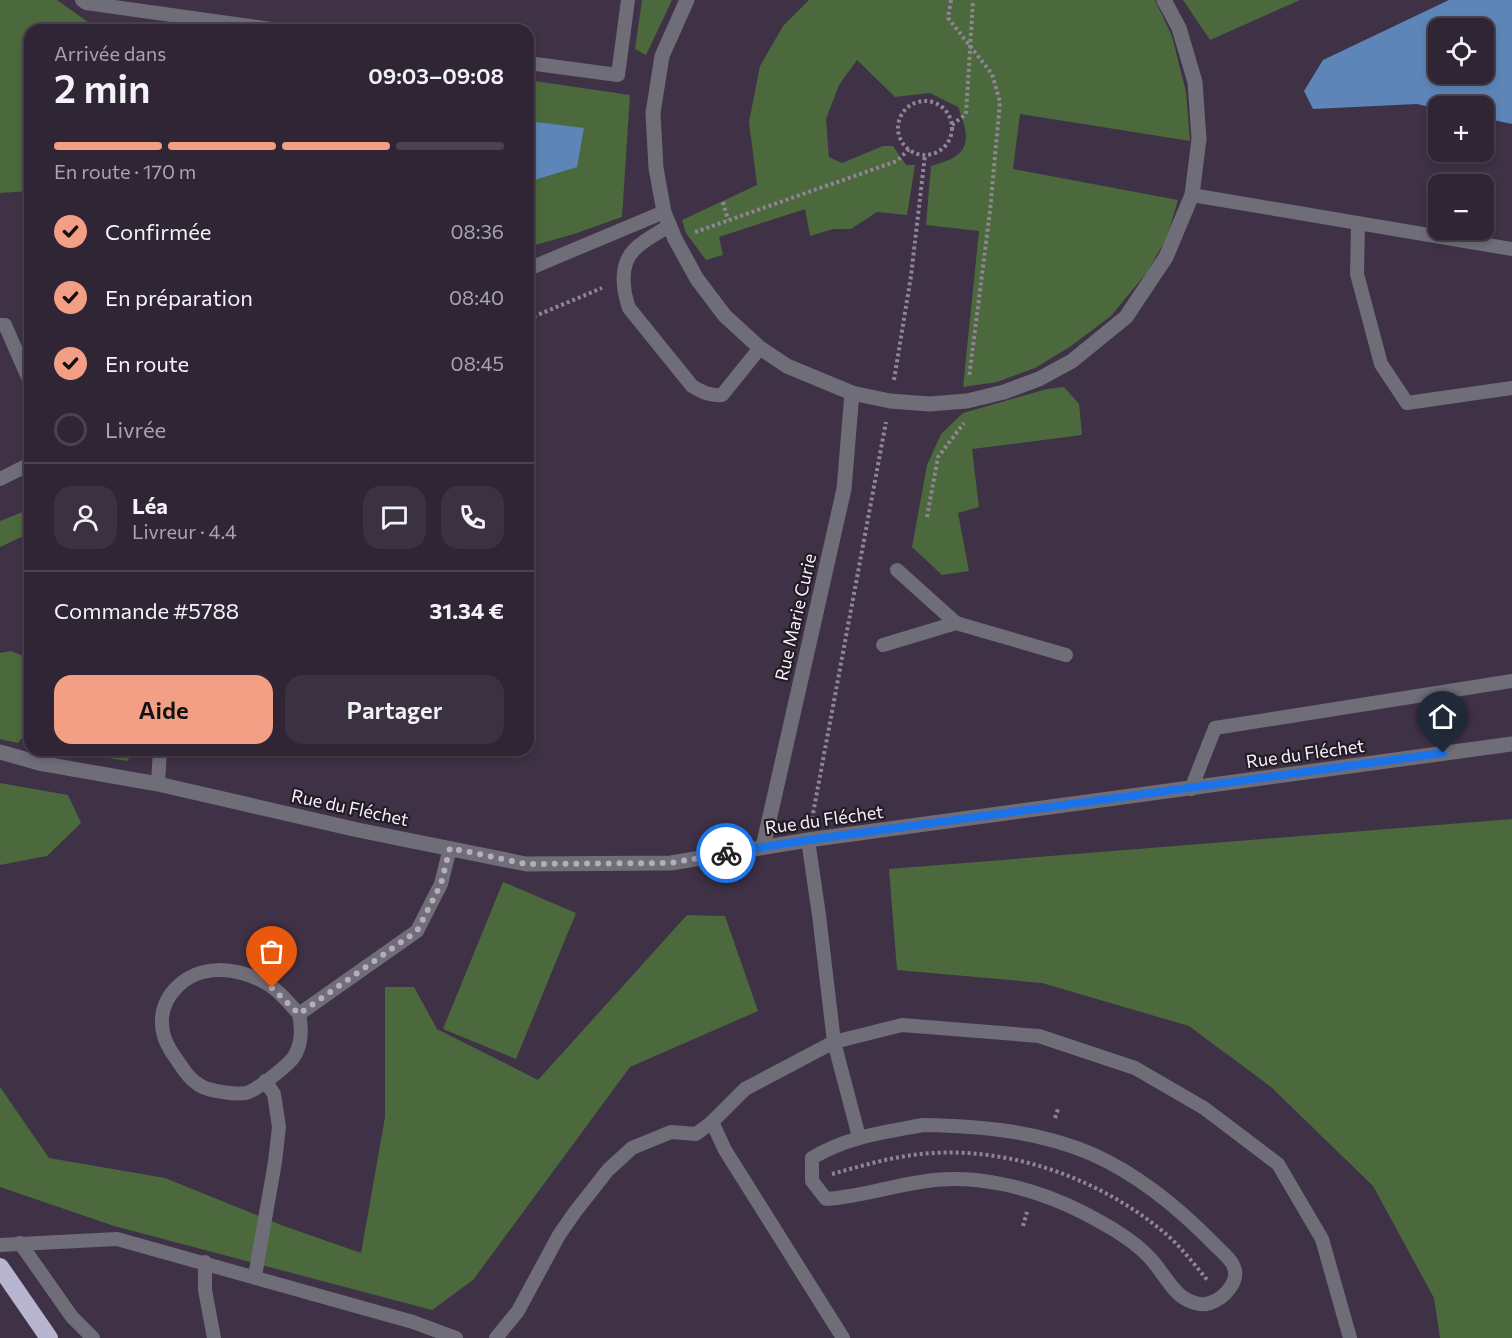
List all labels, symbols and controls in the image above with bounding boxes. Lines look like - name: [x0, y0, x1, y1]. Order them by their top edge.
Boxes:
- map controls: [1428, 18, 1494, 240]
- button: locate: [1428, 18, 1494, 84]
- text: Arrivée dans: [54, 41, 166, 65]
- text: 09:03–09:08: [368, 62, 504, 89]
- text: 2 min: [54, 63, 151, 111]
- button: +: [1428, 96, 1494, 162]
- text: En route · 170 m: [54, 159, 196, 183]
- button: −: [1428, 174, 1494, 240]
- icon: check: [54, 215, 87, 248]
- text: Confirmée: [105, 218, 211, 245]
- text: 08:36: [451, 219, 504, 243]
- icon: check: [54, 281, 87, 314]
- text: En préparation: [105, 284, 253, 311]
- text: 08:40: [449, 285, 504, 309]
- icon: check: [54, 347, 87, 380]
- text: En route: [105, 350, 189, 377]
- text: 08:45: [451, 351, 504, 375]
- text: Livrée: [105, 416, 166, 443]
- button: person: [54, 486, 117, 549]
- button: chat: [363, 486, 426, 549]
- button: phone: [441, 486, 504, 549]
- text: Léa: [132, 492, 168, 519]
- text: Livreur · 4.4: [132, 519, 237, 543]
- street label: Rue Marie Curie: [770, 551, 820, 683]
- text: Commande #5788: [54, 597, 239, 624]
- text: 31.34 €: [429, 597, 504, 624]
- button: Aide: [54, 675, 273, 744]
- button: Partager: [285, 675, 504, 744]
- pin: [1417, 691, 1468, 753]
- icon: home: [1426, 700, 1459, 733]
- street label: Rue du Fléchet: [1244, 734, 1366, 772]
- street label: Rue du Fléchet: [289, 784, 411, 830]
- street label: Rue du Fléchet: [763, 800, 885, 838]
- courier: [696, 823, 756, 883]
- icon: bike: [710, 837, 743, 870]
- pin: [246, 926, 297, 988]
- icon: bag: [255, 935, 288, 968]

